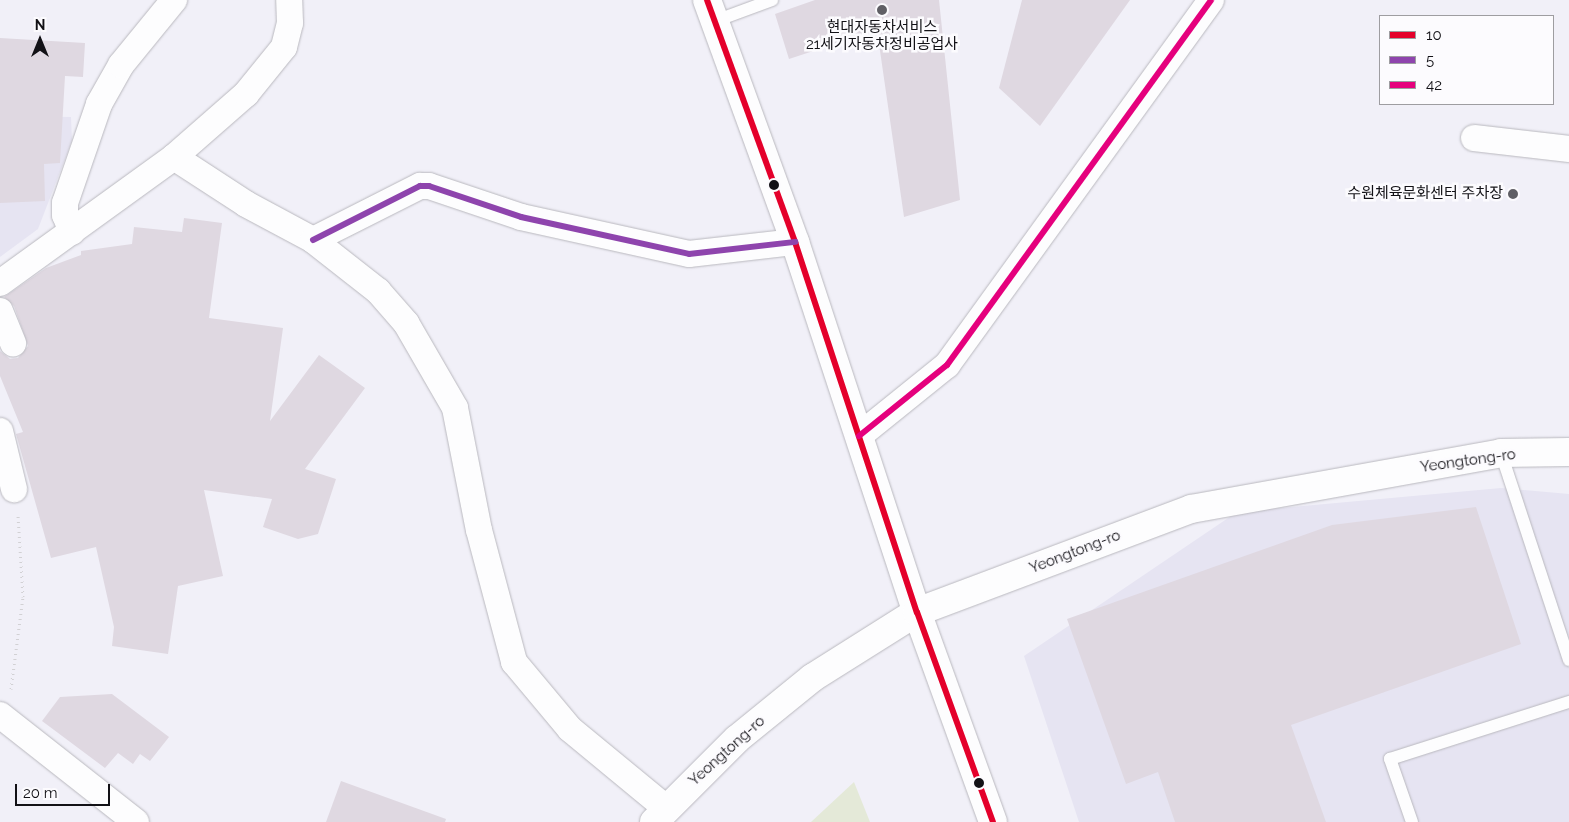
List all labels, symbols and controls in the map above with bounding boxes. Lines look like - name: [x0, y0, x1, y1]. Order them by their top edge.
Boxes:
- marker: 현대자동차서비스 21세기자동차정비공업사: [876, 4, 888, 16]
- north arrow: [15, 15, 65, 65]
- legend: [1379, 15, 1554, 105]
- text: N: [35, 17, 45, 33]
- place label: 현대자동차서비스 21세기자동차정비공업사: [806, 18, 958, 53]
- text: 10: [1426, 26, 1442, 44]
- text: 5: [1426, 51, 1434, 69]
- text: 42: [1426, 76, 1442, 94]
- unlabelled marker: [769, 180, 779, 190]
- place label: 수원체육문화센터 주차장: [1347, 185, 1503, 203]
- marker: 수원체육문화센터 주차장: [1507, 188, 1519, 200]
- street label: Yeongtong-ro: [1419, 445, 1517, 477]
- street label: Yeongtong-ro: [1027, 526, 1123, 578]
- street label: Yeongtong-ro: [685, 712, 769, 790]
- scale bar: [18, 774, 112, 806]
- unlabelled marker: [974, 778, 984, 788]
- text: 20 m: [23, 784, 58, 802]

